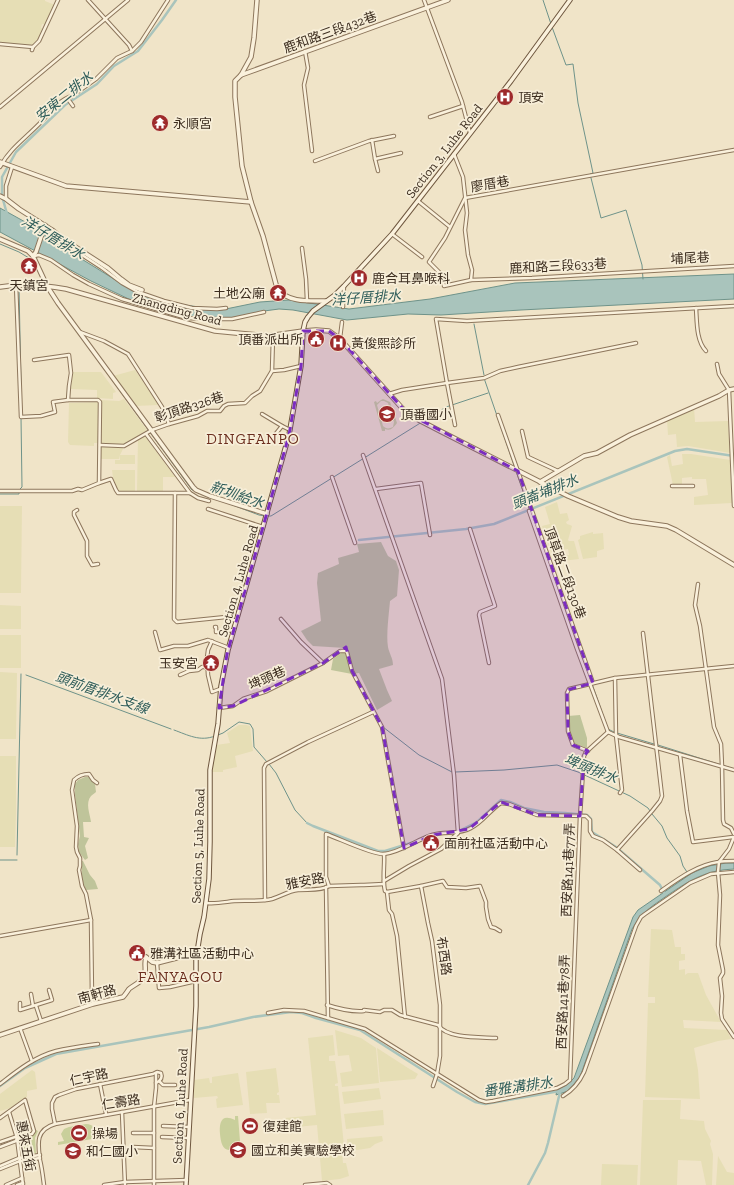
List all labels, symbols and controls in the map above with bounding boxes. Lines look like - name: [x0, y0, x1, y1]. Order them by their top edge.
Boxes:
- street label: 鹿和路三段432巷: [281, 8, 379, 56]
- water label: 安東二排水: [31, 68, 97, 126]
- hospital icon: 頂安: [495, 87, 515, 107]
- place label: 頂安: [518, 90, 544, 105]
- street label: Section 3, Luhe Road: [403, 101, 485, 201]
- temple icon: 永順宮: [150, 113, 170, 133]
- place label: 永順宮: [173, 116, 212, 131]
- street label: 廖厝巷: [469, 173, 511, 195]
- water label: 洋仔厝排水: [19, 213, 88, 264]
- street label: 埔尾巷: [670, 249, 710, 267]
- temple icon: 天鎮宮: [19, 256, 39, 276]
- street label: 鹿和路三段633巷: [509, 256, 607, 276]
- hospital icon: 鹿合耳鼻喉科: [349, 268, 369, 288]
- place label: 鹿合耳鼻喉科: [372, 271, 450, 286]
- place label: 天鎮宮: [9, 278, 49, 293]
- temple icon: 土地公廟: [268, 283, 288, 303]
- place label: 土地公廟: [213, 286, 265, 301]
- water label: 洋仔厝排水: [330, 287, 403, 309]
- street label: Zhangding Road: [131, 290, 223, 328]
- public building icon: 頂番派出所: [306, 329, 326, 349]
- place label: 頂番派出所: [238, 332, 303, 347]
- hospital icon: 黃俊熙診所: [328, 333, 348, 353]
- place label: 黃俊熙診所: [351, 336, 416, 351]
- street label: 彰頂路326巷: [152, 389, 226, 425]
- school or university icon: 頂番國小: [377, 404, 397, 424]
- place label: 頂番國小: [400, 407, 452, 422]
- district label: DINGFANPO: [206, 430, 300, 448]
- water label: 頭崙埔排水: [509, 471, 582, 513]
- water label: 新圳給水: [208, 478, 267, 512]
- street label: Section 4, Luhe Road: [215, 523, 261, 639]
- street label: 頂草路二段130巷: [541, 525, 589, 621]
- temple icon: 玉安宮: [201, 653, 221, 673]
- place label: 玉安宮: [159, 656, 198, 671]
- street label: 埤頭巷: [246, 663, 288, 693]
- water label: 頭前厝排水支線: [53, 668, 153, 718]
- water label: 埤頭排水: [562, 751, 621, 788]
- street label: Section 5, Luhe Road: [188, 788, 208, 904]
- street label: 西安路141巷77弄: [559, 823, 577, 917]
- public building icon: 面前社區活動中心: [421, 833, 441, 853]
- place label: 面前社區活動中心: [444, 836, 548, 851]
- street label: 雅安路: [284, 870, 326, 892]
- street label: 布西路: [434, 936, 454, 976]
- public building icon: 雅溝社區活動中心: [127, 943, 147, 963]
- place label: 雅溝社區活動中心: [150, 946, 254, 961]
- street label: 西安路141巷78弄: [554, 954, 572, 1050]
- district label: FANYAGOU: [138, 968, 224, 986]
- street label: 南軒路: [76, 982, 118, 1006]
- street label: Section 6, Luhe Road: [169, 1048, 191, 1164]
- street label: 仁宇路: [68, 1066, 110, 1088]
- water label: 番雅溝排水: [482, 1074, 555, 1100]
- street label: 仁壽路: [101, 1092, 141, 1112]
- sports icon: 復建館: [240, 1116, 260, 1136]
- street label: 惠來五街: [14, 1119, 38, 1173]
- place label: 復建館: [263, 1119, 302, 1134]
- sports icon: 操場: [69, 1123, 89, 1143]
- place label: 操場: [92, 1126, 118, 1141]
- school or university icon: 國立和美實驗學校: [228, 1140, 248, 1160]
- school or university icon: 和仁國小: [63, 1141, 83, 1161]
- place label: 國立和美實驗學校: [251, 1143, 355, 1158]
- place label: 和仁國小: [86, 1144, 138, 1159]

